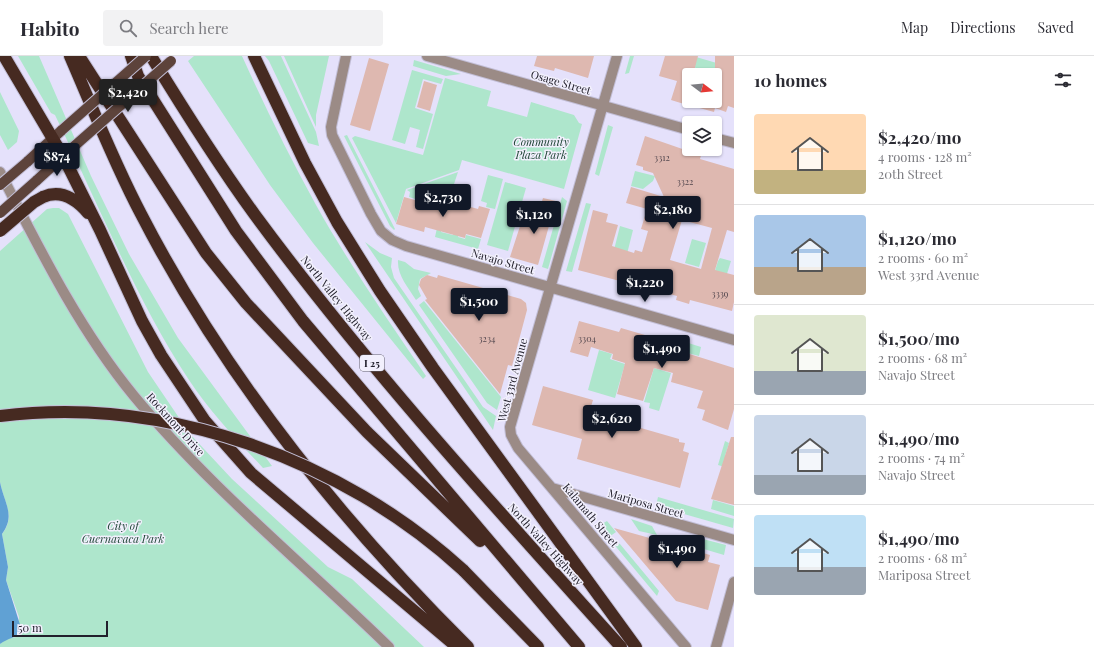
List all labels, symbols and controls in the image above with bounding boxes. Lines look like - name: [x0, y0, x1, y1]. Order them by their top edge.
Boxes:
- search box: [103, 10, 383, 46]
- text: Habito: [20, 15, 79, 41]
- icon: search: [117, 17, 139, 39]
- text: Search here: [149, 18, 229, 38]
- text: Map: [901, 18, 928, 37]
- text: Directions: [950, 18, 1016, 37]
- text: Saved: [1038, 18, 1074, 37]
- street label: Osage Street: [529, 66, 593, 98]
- north arrow: [682, 68, 722, 108]
- map controls: [682, 68, 722, 156]
- text: 10 homes: [754, 69, 827, 91]
- icon: filters: [1052, 69, 1074, 91]
- pin: $2,420: [95, 79, 161, 113]
- text: $2,420: [108, 83, 148, 100]
- button: layers: [682, 116, 722, 156]
- text: $2,420/mo: [878, 126, 961, 148]
- icon: home: [786, 130, 834, 178]
- park label: Community Plaza Park: [513, 134, 569, 162]
- pin: $874: [33, 143, 81, 177]
- text: $874: [44, 147, 70, 164]
- text: 4 rooms · 128 m²: [878, 148, 972, 165]
- house number: 3312: [654, 151, 670, 163]
- text: 20th Street: [878, 165, 942, 182]
- house number: 3322: [677, 175, 693, 187]
- pin: $2,730: [410, 184, 476, 218]
- text: $2,730: [424, 188, 462, 205]
- pin: $2,180: [640, 196, 706, 230]
- text: $2,180: [654, 200, 692, 217]
- pin: $1,120: [501, 201, 567, 235]
- text: $1,120: [516, 205, 552, 222]
- text: $1,120/mo: [878, 227, 957, 249]
- icon: home: [786, 231, 834, 279]
- street label: Navajo Street: [470, 245, 536, 277]
- text: 2 rooms · 60 m²: [878, 249, 968, 266]
- street label: North Valley Highway: [298, 252, 376, 344]
- text: West 33rd Avenue: [878, 266, 979, 283]
- pin: $1,220: [612, 269, 678, 303]
- text: $1,220: [626, 273, 664, 290]
- house number: 3339: [712, 287, 729, 299]
- pin: $1,500: [446, 288, 512, 322]
- text: $1,500: [460, 292, 498, 309]
- text: $1,500/mo: [878, 327, 960, 349]
- icon: home: [786, 331, 834, 379]
- house number: 3234: [479, 332, 496, 344]
- house number: 3304: [578, 332, 597, 344]
- pin: $1,490: [629, 335, 695, 369]
- street label: West 33rd Avenue: [493, 336, 530, 424]
- text: $1,490: [643, 339, 681, 356]
- text: 2 rooms · 68 m²: [878, 349, 967, 366]
- road number: I 25: [360, 355, 384, 371]
- text: Navajo Street: [878, 366, 955, 383]
- street label: Rockmont Drive: [144, 389, 209, 459]
- pin: $2,620: [579, 405, 645, 439]
- text: $2,620: [592, 409, 632, 426]
- text: $1,490/mo: [878, 427, 959, 449]
- icon: home: [786, 431, 834, 479]
- text: 2 rooms · 74 m²: [878, 449, 965, 466]
- text: Navajo Street: [878, 466, 955, 483]
- street label: Kalamath Street: [560, 480, 622, 550]
- street label: Mariposa Street: [606, 485, 686, 521]
- street label: North Valley Highway: [505, 500, 587, 589]
- park label: City of Cuernavaca Park: [82, 518, 165, 546]
- text: $1,490/mo: [878, 527, 959, 549]
- icon: home: [786, 531, 834, 579]
- pin: $1,490: [644, 535, 710, 569]
- text: $1,490: [658, 539, 696, 556]
- text: 2 rooms · 68 m²: [878, 549, 967, 566]
- text: Mariposa Street: [878, 566, 970, 583]
- scale bar: [12, 619, 108, 638]
- text: 50 m: [18, 620, 42, 635]

